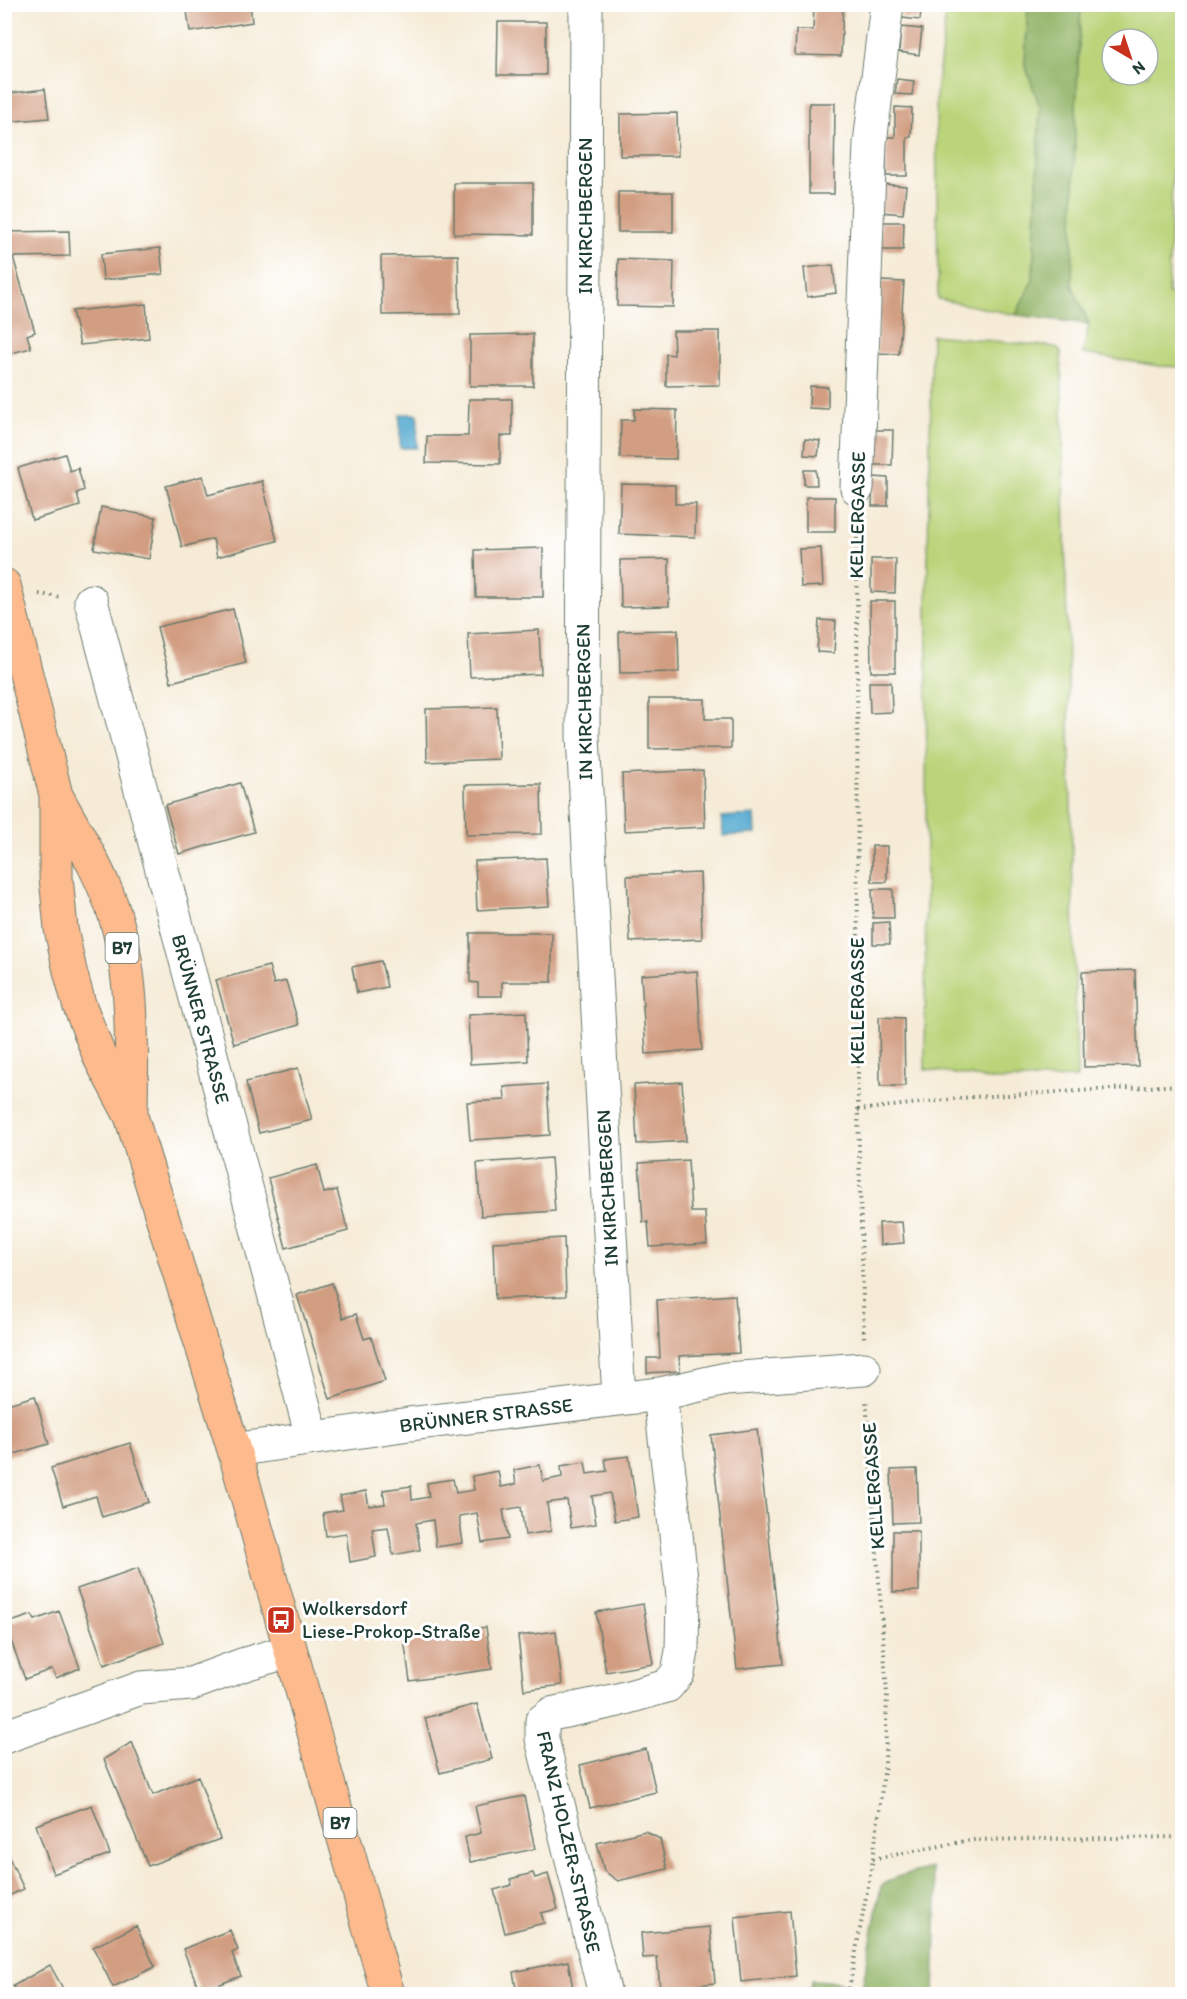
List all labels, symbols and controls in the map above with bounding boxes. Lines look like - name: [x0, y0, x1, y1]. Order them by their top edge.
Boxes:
- north arrow: [1100, 27, 1160, 87]
- text: N: [1129, 57, 1149, 79]
- street label: IN KIRCHBERGEN: [573, 138, 597, 294]
- street label: KELLERGASSE: [844, 451, 870, 579]
- street label: IN KIRCHBERGEN: [571, 623, 597, 781]
- street label: BRÜNNER STRASSE: [167, 931, 235, 1107]
- road number: B7: [106, 933, 138, 963]
- street label: KELLERGASSE: [845, 937, 869, 1065]
- street label: IN KIRCHBERGEN: [591, 1109, 623, 1267]
- street label: BRÜNNER STRASSE: [398, 1392, 574, 1438]
- street label: KELLERGASSE: [857, 1422, 889, 1550]
- place label: Wolkersdorf Liese-Prokop-Straße: [302, 1596, 480, 1643]
- bus stop icon: Wolkersdorf Liese-Prokop-Straße: [265, 1604, 297, 1636]
- street label: FRANZ HOLZER-STRASSE: [532, 1728, 606, 1956]
- road number: B7: [324, 1808, 356, 1838]

